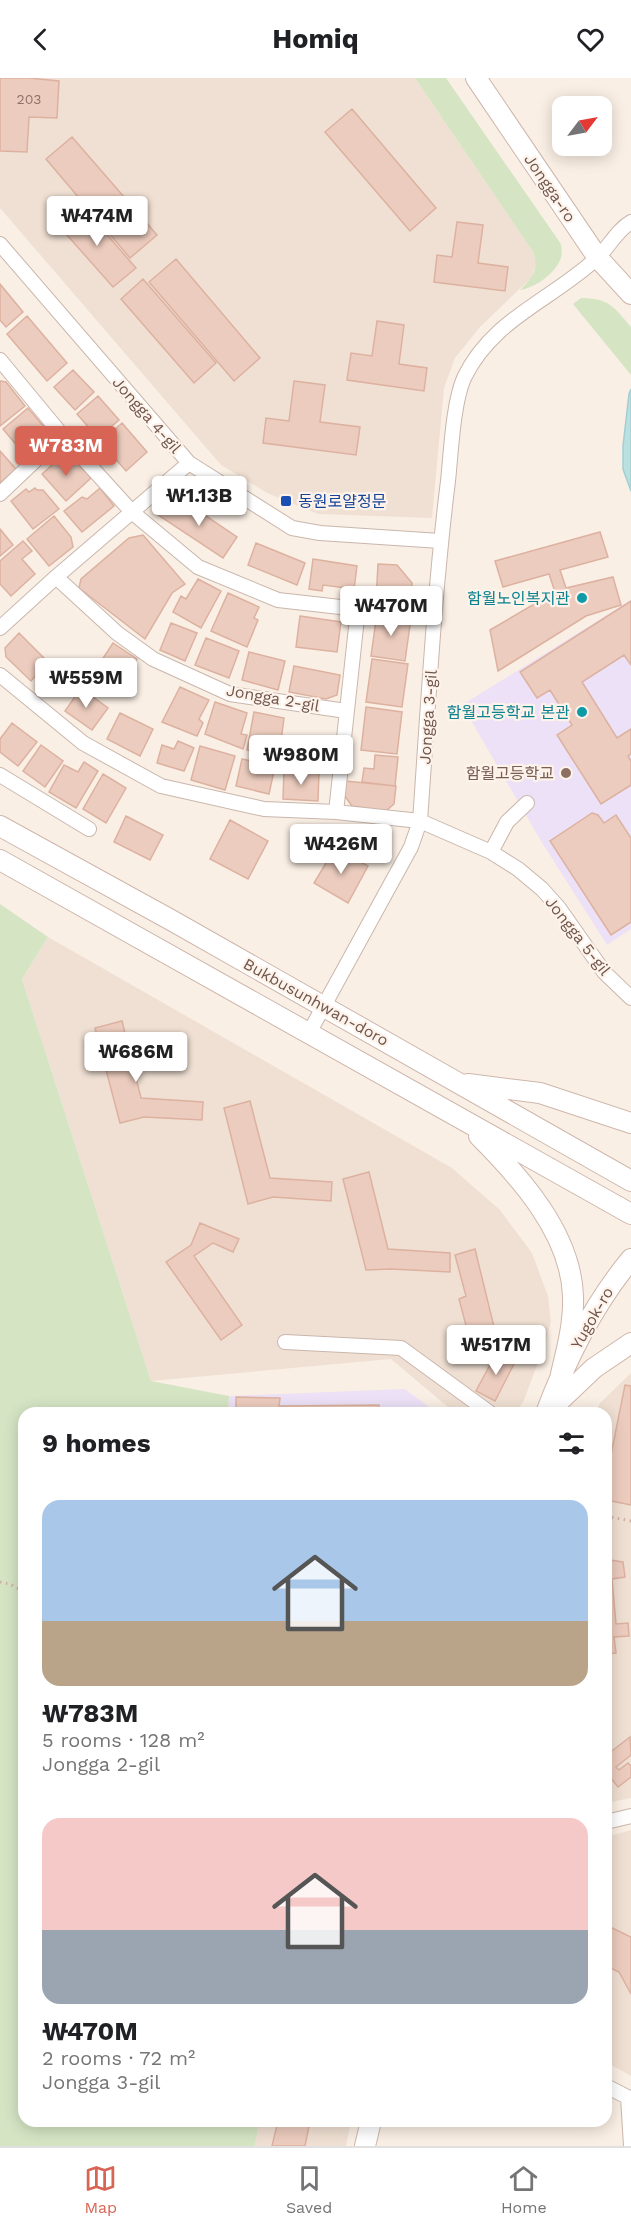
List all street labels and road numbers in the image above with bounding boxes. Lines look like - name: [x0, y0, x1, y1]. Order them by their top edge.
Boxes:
- street label: Jongga-ro: [520, 150, 580, 226]
- street label: Jongga 4-gil: [109, 373, 185, 457]
- street label: Jongga 3-gil: [415, 669, 441, 765]
- street label: Jongga 2-gil: [225, 680, 321, 716]
- street label: Jongga 5-gil: [541, 893, 615, 979]
- street label: Bukbusunhwan-doro: [240, 954, 392, 1050]
- street label: Yugok-ro: [567, 1284, 617, 1352]

